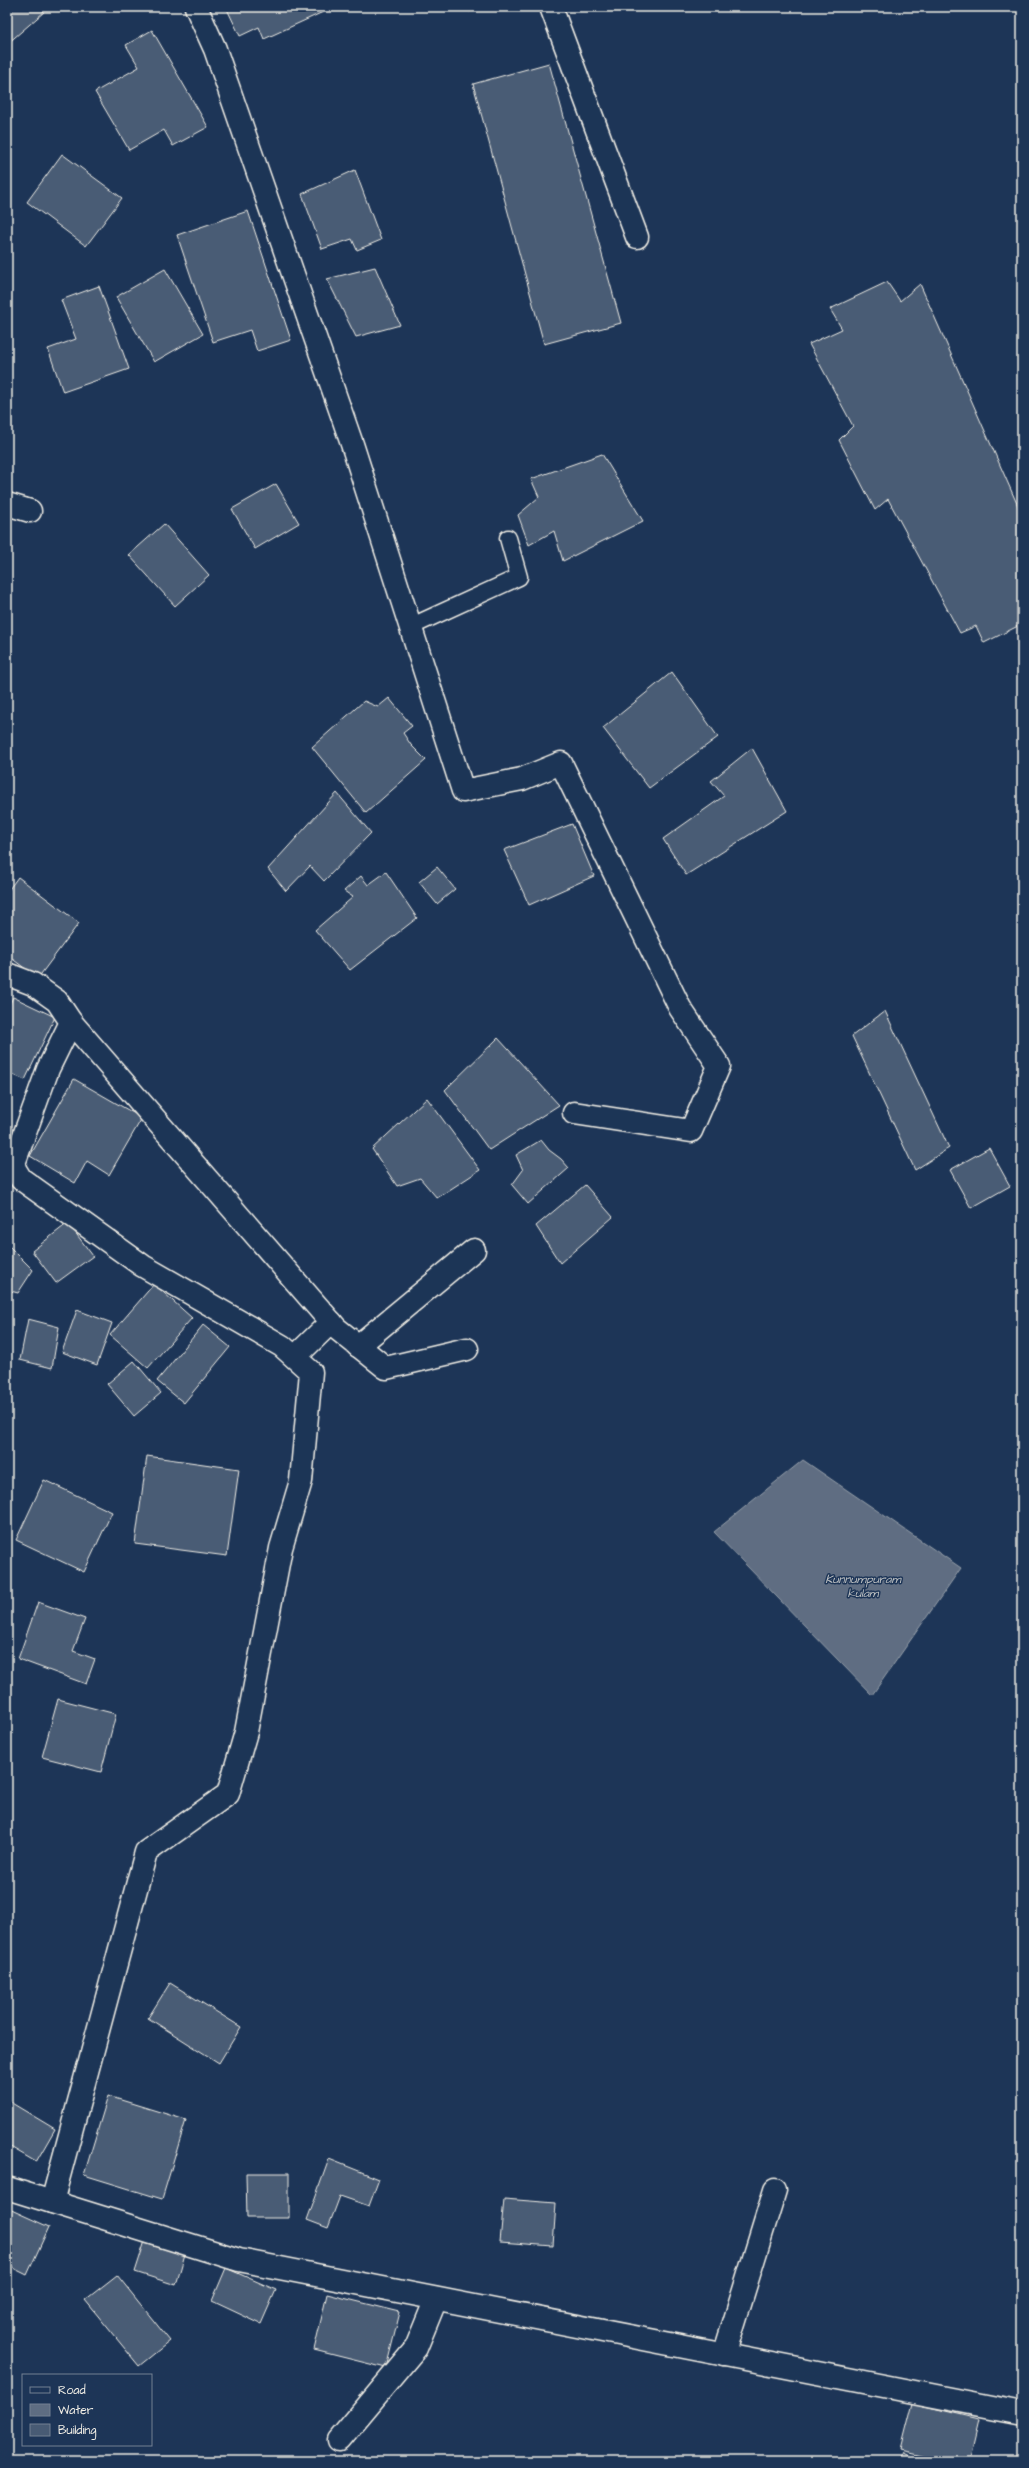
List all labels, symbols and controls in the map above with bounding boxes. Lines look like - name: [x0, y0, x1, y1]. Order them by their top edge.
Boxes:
- water label: Kunnumpuram kulam: [825, 1571, 902, 1602]
- legend: [22, 2374, 152, 2446]
- text: Road: [58, 2382, 86, 2399]
- text: Water: [58, 2402, 94, 2419]
- text: Building: [58, 2422, 96, 2440]

